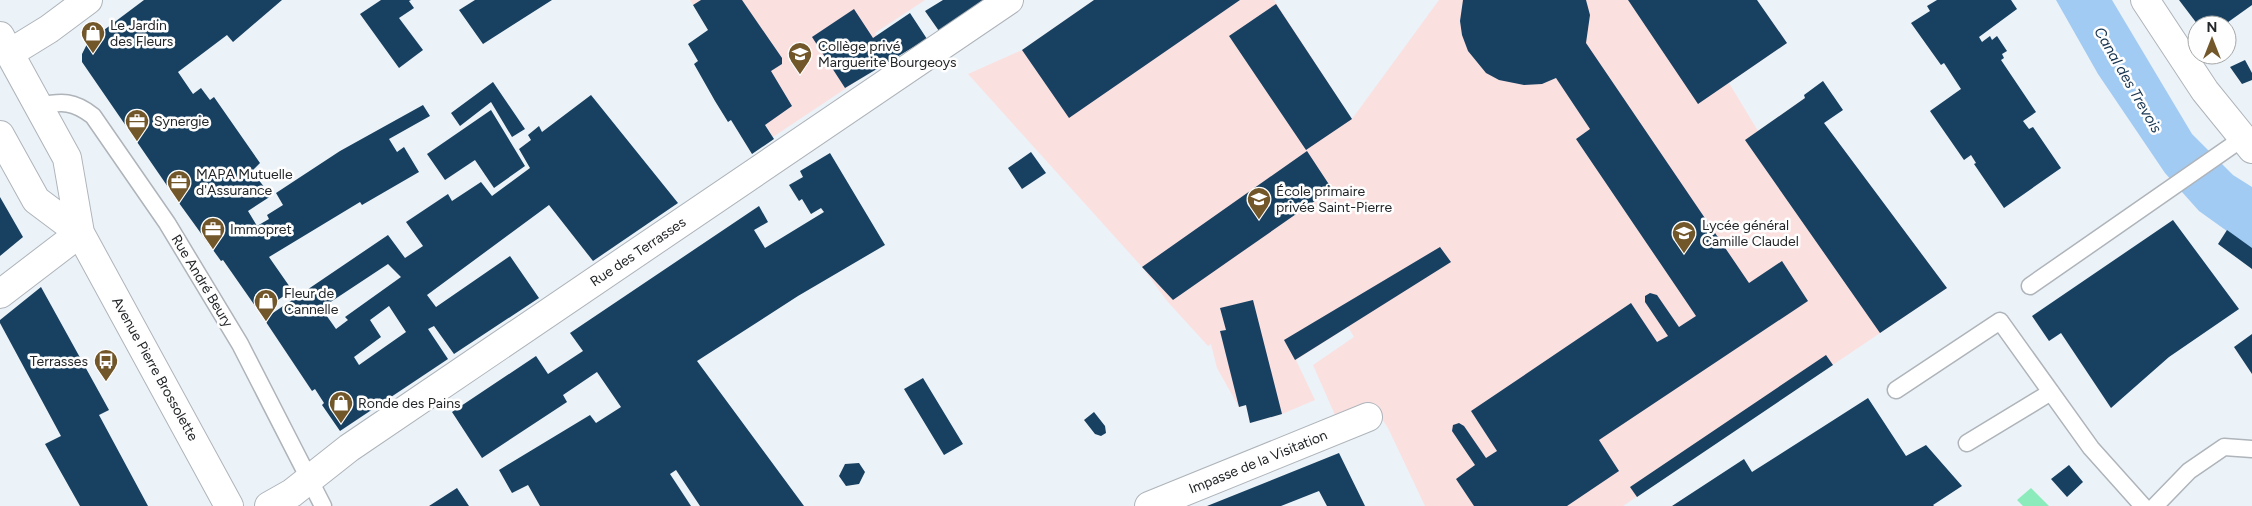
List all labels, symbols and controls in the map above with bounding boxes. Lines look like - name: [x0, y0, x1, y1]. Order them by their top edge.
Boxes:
- north arrow: [2187, 15, 2237, 65]
- place label: Le Jardin des Fleurs: [110, 17, 173, 50]
- text: N: [2207, 19, 2217, 36]
- shop icon: Le Jardin des Fleurs: [80, 20, 106, 54]
- water label: Canal des Trevois: [2090, 24, 2166, 136]
- place label: Collège privé Marguerite Bourgeoys: [818, 38, 957, 71]
- school or university icon: Collège privé Marguerite Bourgeoys: [787, 41, 813, 75]
- office icon: Synergie: [124, 108, 150, 142]
- place label: Synergie: [154, 113, 210, 130]
- place label: MAPA Mutuelle d'Assurance: [196, 166, 293, 199]
- office icon: MAPA Mutuelle d'Assurance: [166, 169, 192, 203]
- place label: École primaire privée Saint-Pierre: [1276, 183, 1393, 216]
- school or university icon: École primaire privée Saint-Pierre: [1246, 186, 1272, 220]
- street label: Rue des Terrasses: [587, 214, 689, 290]
- office icon: Immopret: [200, 216, 226, 250]
- place label: Lycée général Camille Claudel: [1702, 217, 1799, 250]
- school or university icon: Lycée général Camille Claudel: [1671, 220, 1697, 254]
- place label: Immopret: [230, 221, 292, 238]
- street label: Rue André Beury: [168, 232, 237, 331]
- place label: Fleur de Cannelle: [284, 285, 339, 318]
- shop icon: Fleur de Cannelle: [253, 288, 279, 322]
- street label: Avenue Pierre Brossolette: [108, 294, 202, 444]
- bus stop icon: Terrasses: [93, 348, 119, 382]
- place label: Terrasses: [30, 353, 88, 370]
- shop icon: Ronde des Pains: [328, 390, 354, 424]
- place label: Ronde des Pains: [358, 395, 461, 412]
- street label: Impasse de la Visitation: [1186, 426, 1330, 498]

